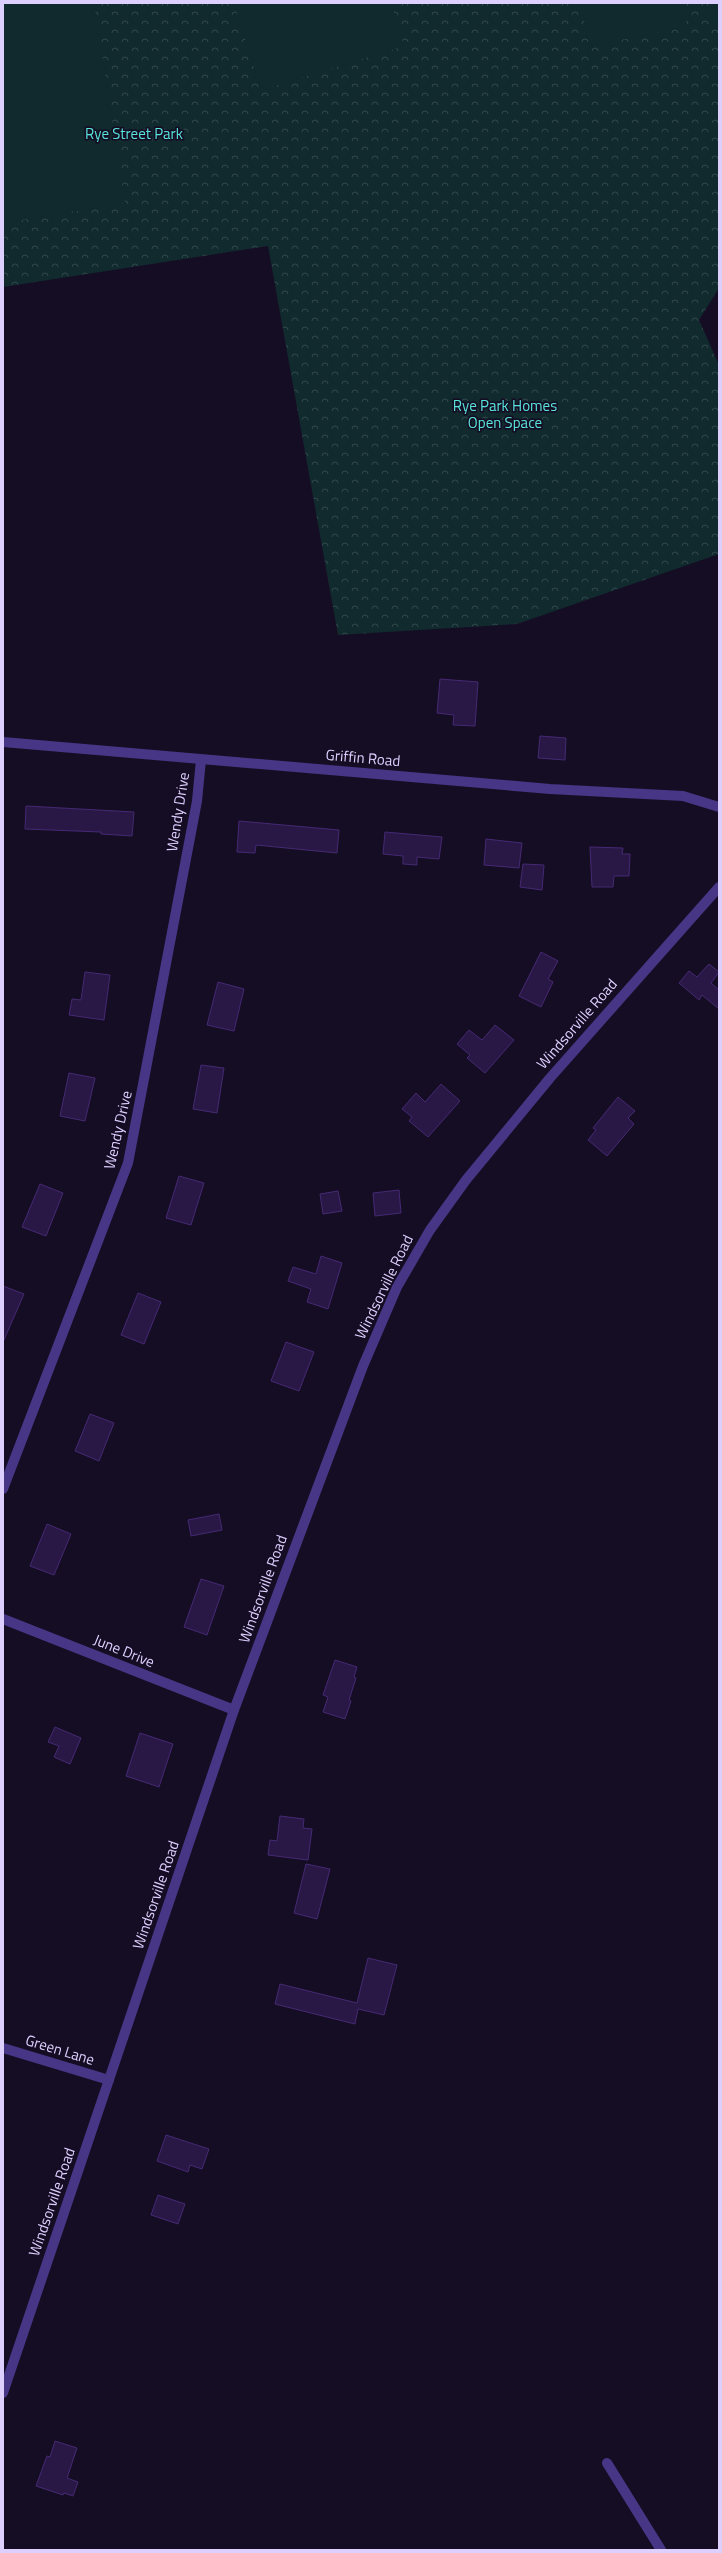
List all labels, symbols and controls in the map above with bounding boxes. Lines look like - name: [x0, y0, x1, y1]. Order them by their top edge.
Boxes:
- park label: Rye Street Park: [85, 122, 183, 145]
- park label: Rye Park Homes Open Space: [453, 394, 557, 434]
- street label: Griffin Road: [325, 743, 401, 772]
- street label: Wendy Drive: [160, 771, 195, 853]
- street label: Windsorville Road: [531, 973, 623, 1074]
- street label: Wendy Drive: [97, 1088, 138, 1171]
- street label: Windsorville Road: [348, 1231, 419, 1343]
- street label: Windsorville Road: [232, 1532, 293, 1646]
- street label: June Drive: [90, 1628, 158, 1673]
- street label: Windsorville Road: [126, 1837, 185, 1952]
- street label: Green Lane: [23, 2028, 98, 2071]
- street label: Windsorville Road: [22, 2144, 81, 2259]

